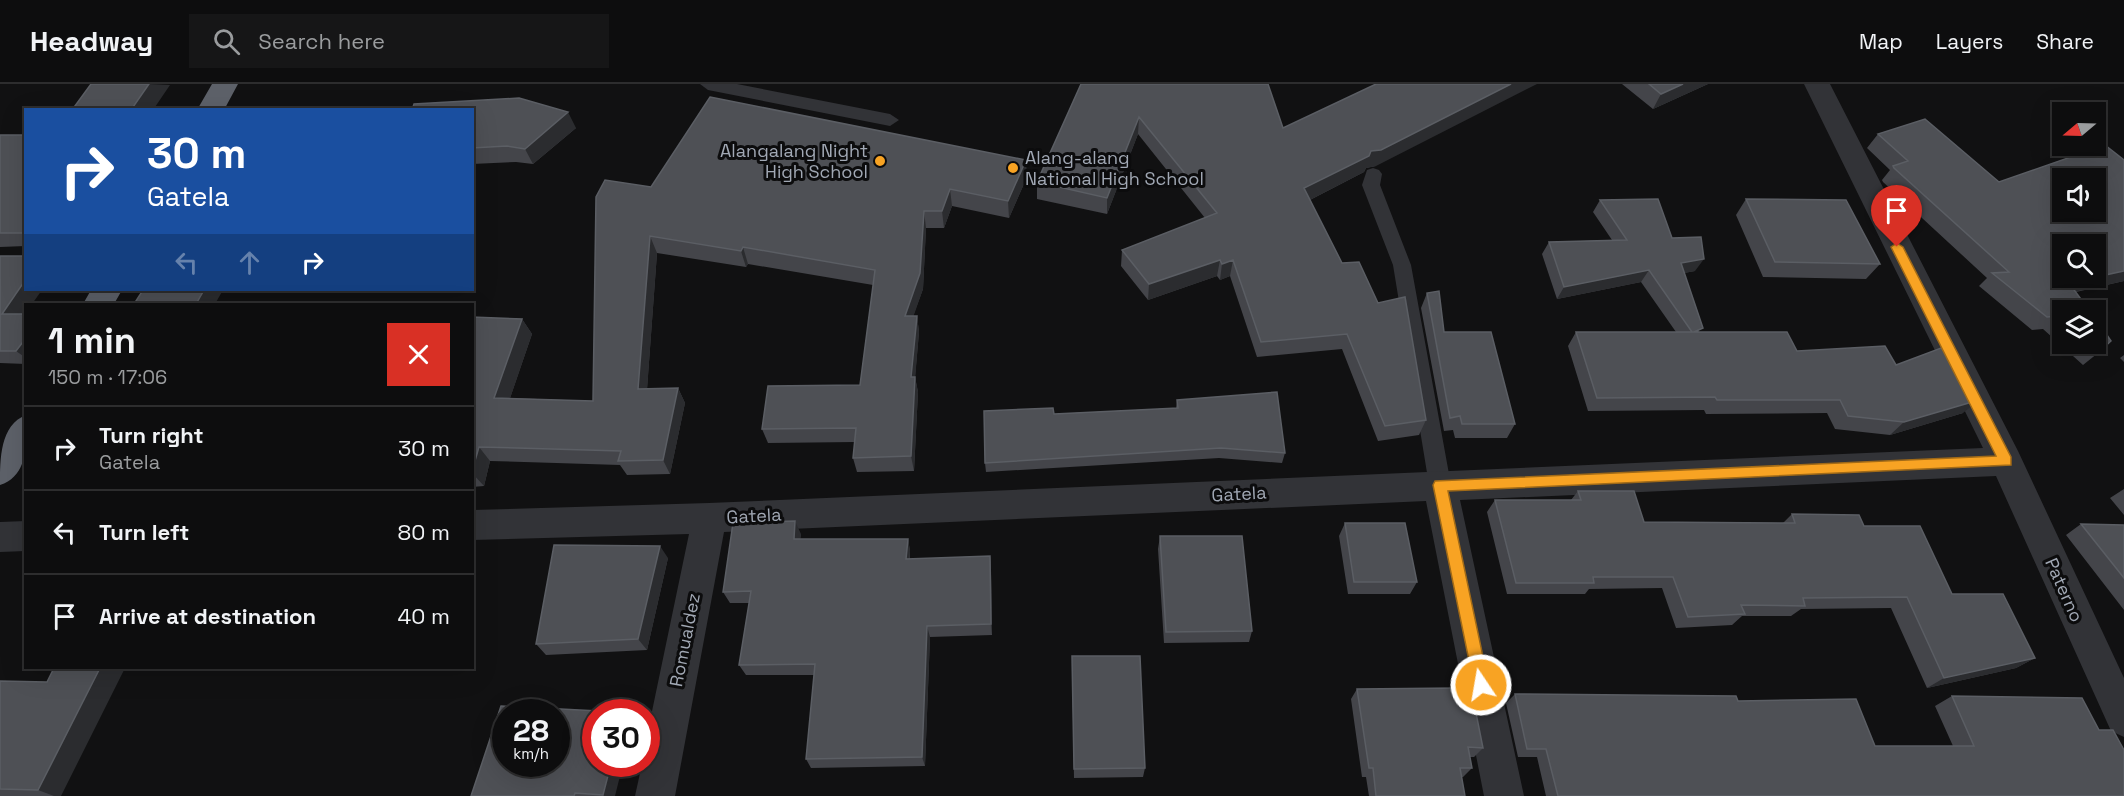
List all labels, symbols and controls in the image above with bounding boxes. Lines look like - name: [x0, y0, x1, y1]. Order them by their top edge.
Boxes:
- search box: [189, 14, 609, 68]
- text: Headway: [30, 23, 153, 59]
- icon: search: [210, 25, 243, 58]
- text: Search here: [258, 27, 385, 55]
- text: Map: [1859, 28, 1903, 55]
- text: Layers: [1936, 28, 2003, 55]
- text: Share: [2036, 28, 2094, 55]
- north arrow: [2052, 102, 2106, 156]
- map controls: [2052, 102, 2106, 354]
- text: 30 m: [147, 127, 246, 180]
- icon: right: [48, 132, 126, 210]
- place label: Alangalang Night High School: [720, 139, 868, 183]
- place label: Alang-alang National High School: [1025, 146, 1204, 190]
- marker: Alangalang Night High School: [873, 154, 887, 168]
- marker: Alang-alang National High School: [1006, 161, 1020, 175]
- button: sound: [2052, 168, 2106, 222]
- text: Gatela: [147, 179, 230, 214]
- pin: [1871, 185, 1922, 247]
- icon: arrive: [1880, 194, 1913, 227]
- button: search: [2052, 234, 2106, 288]
- icon: left: [170, 246, 203, 279]
- icon: ahead: [233, 246, 266, 279]
- icon: right: [296, 246, 329, 279]
- button: layers: [2052, 300, 2106, 354]
- text: 1 min: [48, 318, 136, 364]
- button: close: [387, 323, 450, 386]
- text: 150 m · 17:06: [48, 364, 167, 390]
- text: Turn right: [99, 421, 204, 449]
- icon: right: [48, 432, 81, 465]
- text: 30 m: [398, 434, 450, 462]
- text: Gatela: [99, 449, 160, 475]
- street label: Gatela: [1211, 481, 1267, 506]
- street label: Gatela: [726, 503, 782, 528]
- icon: left: [48, 516, 81, 549]
- text: Turn left: [99, 518, 189, 546]
- text: 80 m: [398, 518, 450, 546]
- street label: Paterno: [2040, 554, 2089, 626]
- street label: Romualdez: [664, 591, 705, 689]
- icon: arrive: [48, 600, 81, 633]
- text: Arrive at destination: [99, 602, 316, 630]
- text: 40 m: [398, 602, 450, 630]
- position arrow: [1449, 653, 1513, 717]
- speed limit sign: 30: [582, 699, 660, 777]
- text: 28: [513, 711, 549, 750]
- text: km/h: [513, 744, 549, 763]

